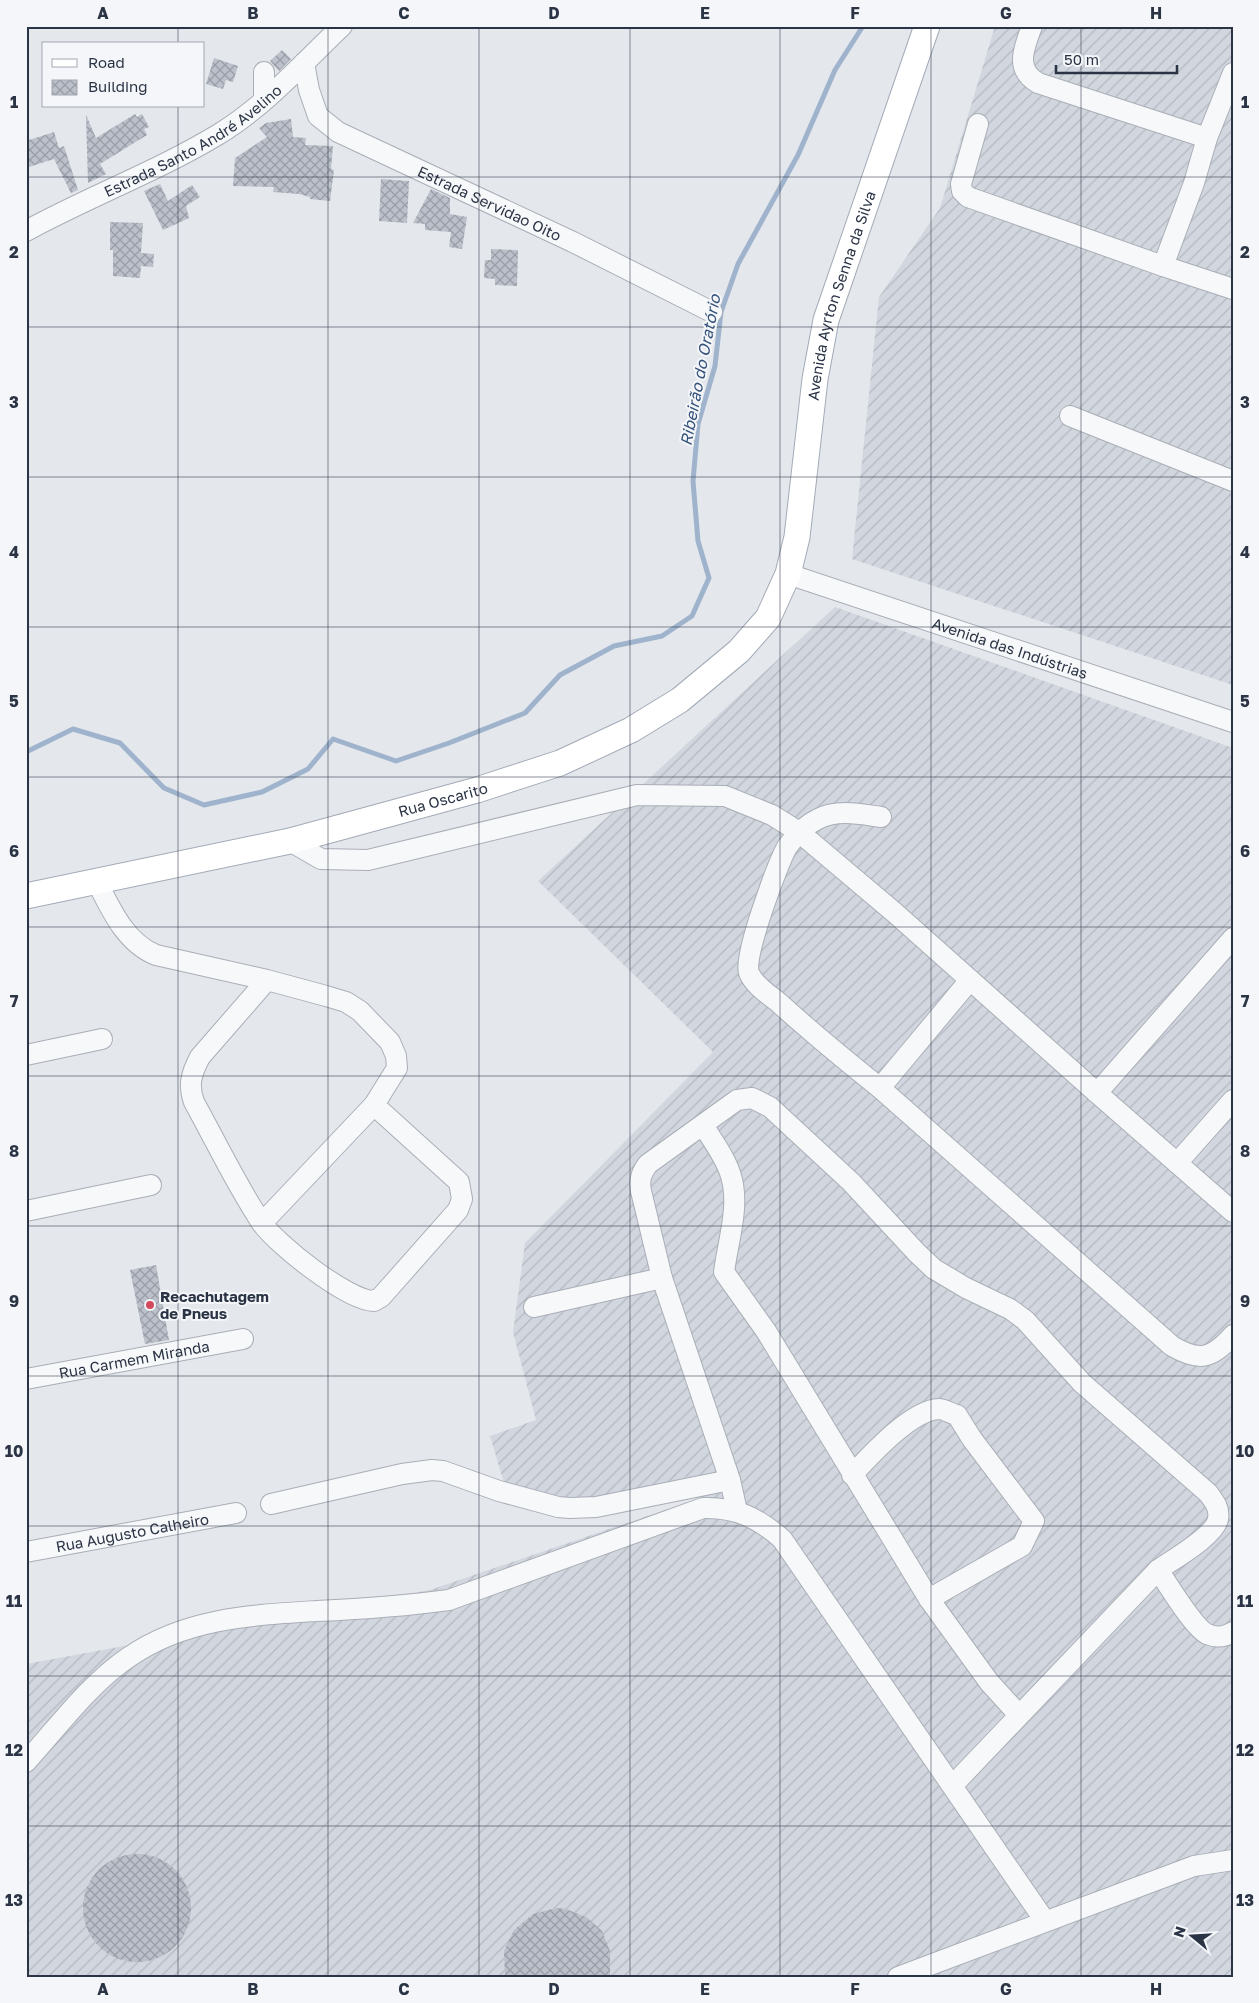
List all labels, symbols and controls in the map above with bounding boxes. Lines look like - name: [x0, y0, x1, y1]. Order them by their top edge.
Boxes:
- text: A: [97, 3, 109, 23]
- text: B: [247, 3, 259, 23]
- text: C: [398, 3, 410, 23]
- text: D: [548, 3, 560, 23]
- text: E: [700, 3, 710, 23]
- text: F: [850, 3, 860, 23]
- text: G: [1000, 3, 1012, 23]
- text: H: [1150, 3, 1162, 23]
- legend: [42, 42, 205, 108]
- scale bar: [1056, 42, 1178, 74]
- text: 50 m: [1064, 50, 1099, 68]
- text: Road: [88, 53, 125, 71]
- text: Building: [88, 77, 148, 95]
- street label: Estrada Santo André Avelino: [101, 81, 285, 200]
- text: 1: [10, 92, 18, 112]
- text: 1: [1241, 92, 1249, 112]
- street label: Estrada Servidao Oito: [415, 162, 564, 244]
- street label: Avenida Ayrton Senna da Silva: [804, 188, 879, 401]
- text: 2: [9, 242, 19, 262]
- text: 2: [1240, 242, 1250, 262]
- water label: Ribeirão do Oratório: [676, 291, 725, 447]
- text: 3: [9, 392, 19, 412]
- text: 3: [1240, 392, 1250, 412]
- text: 4: [9, 542, 19, 562]
- text: 4: [1240, 542, 1250, 562]
- street label: Avenida das Indústrias: [930, 614, 1090, 682]
- text: 5: [9, 691, 19, 711]
- text: 5: [1240, 691, 1250, 711]
- street label: Rua Oscarito: [396, 778, 490, 820]
- text: 6: [9, 841, 19, 861]
- text: 6: [1240, 841, 1250, 861]
- text: 7: [10, 991, 19, 1011]
- text: 7: [1241, 991, 1250, 1011]
- text: 8: [9, 1141, 19, 1161]
- text: 8: [1240, 1141, 1250, 1161]
- place label: Recachutagem de Pneus: [160, 1287, 269, 1322]
- text: 9: [9, 1291, 19, 1311]
- text: 9: [1240, 1291, 1250, 1311]
- marker: Recachutagem de Pneus: [144, 1299, 156, 1311]
- street label: Rua Carmem Miranda: [57, 1336, 211, 1382]
- text: 10: [5, 1441, 23, 1461]
- text: 10: [1236, 1441, 1254, 1461]
- street label: Rua Augusto Calheiro: [54, 1509, 210, 1555]
- text: 11: [6, 1591, 22, 1611]
- text: 11: [1237, 1591, 1253, 1611]
- text: 12: [5, 1740, 23, 1760]
- text: 12: [1236, 1740, 1254, 1760]
- text: 13: [5, 1890, 23, 1910]
- text: 13: [1236, 1890, 1254, 1910]
- north arrow: [1166, 1910, 1216, 1960]
- text: N: [1169, 1924, 1189, 1940]
- text: A: [97, 1979, 109, 1999]
- text: B: [247, 1979, 259, 1999]
- text: C: [398, 1979, 410, 1999]
- text: D: [548, 1979, 560, 1999]
- text: E: [700, 1979, 710, 1999]
- text: F: [850, 1979, 860, 1999]
- text: G: [1000, 1979, 1012, 1999]
- text: H: [1150, 1979, 1162, 1999]

